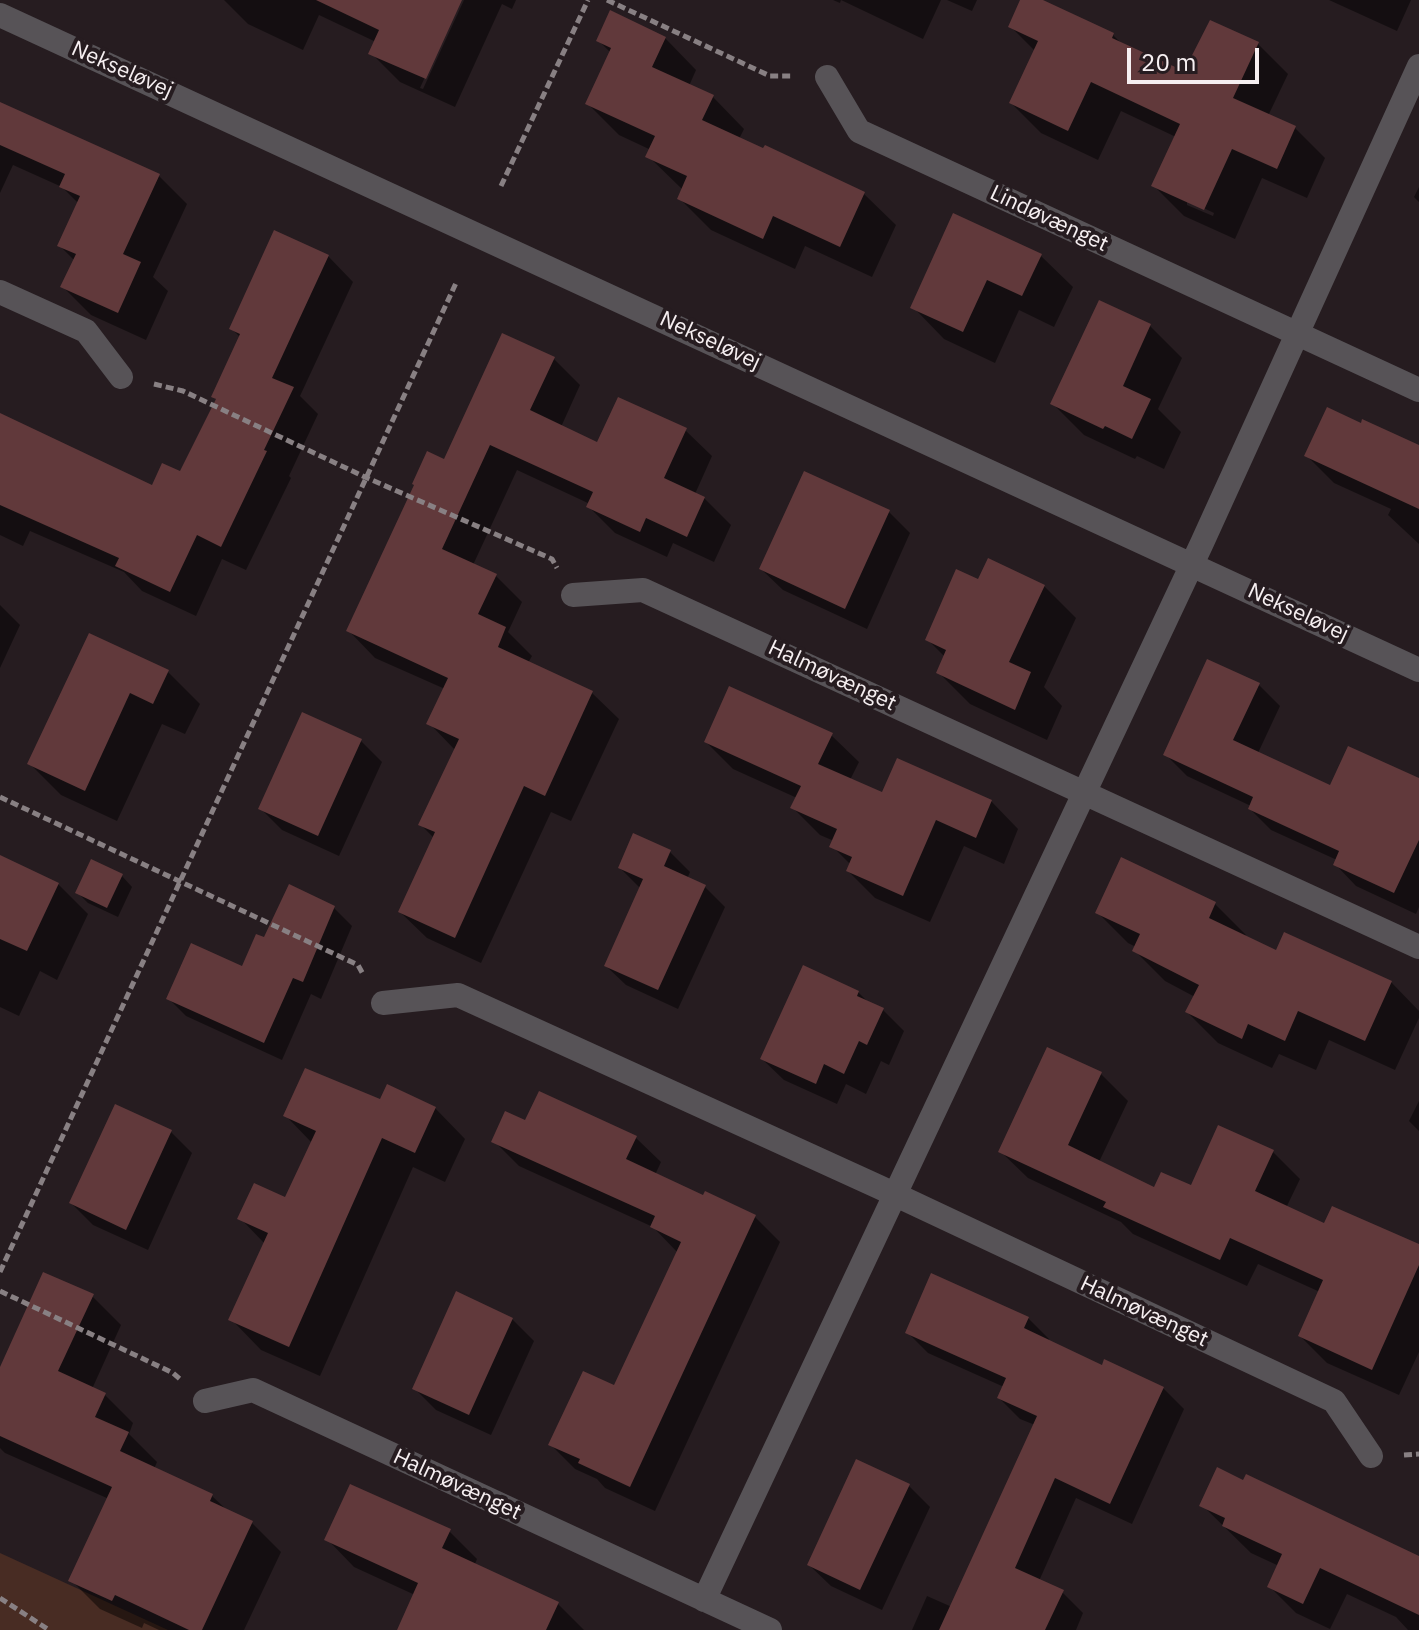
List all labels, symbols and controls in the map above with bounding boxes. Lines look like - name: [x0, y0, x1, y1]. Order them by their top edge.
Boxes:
- scale bar: [1131, 32, 1263, 82]
- street label: Nekseløvej: [67, 36, 177, 104]
- text: 20 m: [1141, 46, 1196, 78]
- street label: Lindøvænget: [986, 180, 1112, 258]
- street label: Nekseløvej: [655, 306, 765, 376]
- street label: Nekseløvej: [1243, 578, 1353, 648]
- street label: Halmøvænget: [764, 635, 900, 717]
- street label: Halmøvænget: [1076, 1271, 1212, 1353]
- street label: Halmøvænget: [389, 1444, 525, 1526]

